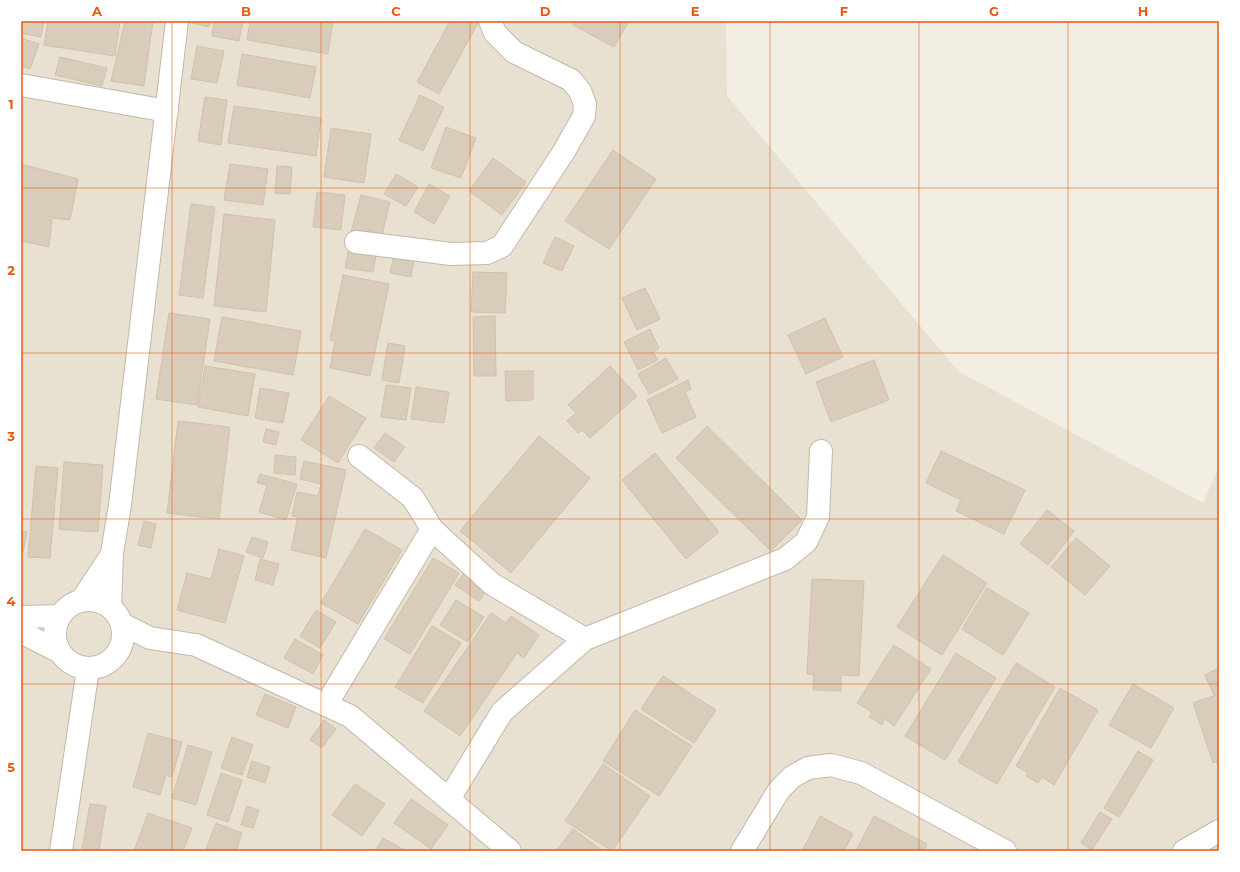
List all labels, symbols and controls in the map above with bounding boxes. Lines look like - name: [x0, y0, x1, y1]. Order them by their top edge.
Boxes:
- text: A: [91, 3, 103, 19]
- text: B: [241, 3, 251, 19]
- text: C: [391, 3, 401, 19]
- text: D: [540, 3, 551, 19]
- text: E: [691, 3, 700, 19]
- text: F: [840, 3, 848, 19]
- text: G: [989, 3, 999, 19]
- text: H: [1138, 3, 1148, 19]
- text: 1: [8, 96, 14, 112]
- text: 2: [7, 262, 15, 278]
- text: 3: [6, 428, 15, 444]
- text: 4: [7, 593, 16, 609]
- text: 5: [7, 759, 15, 775]

